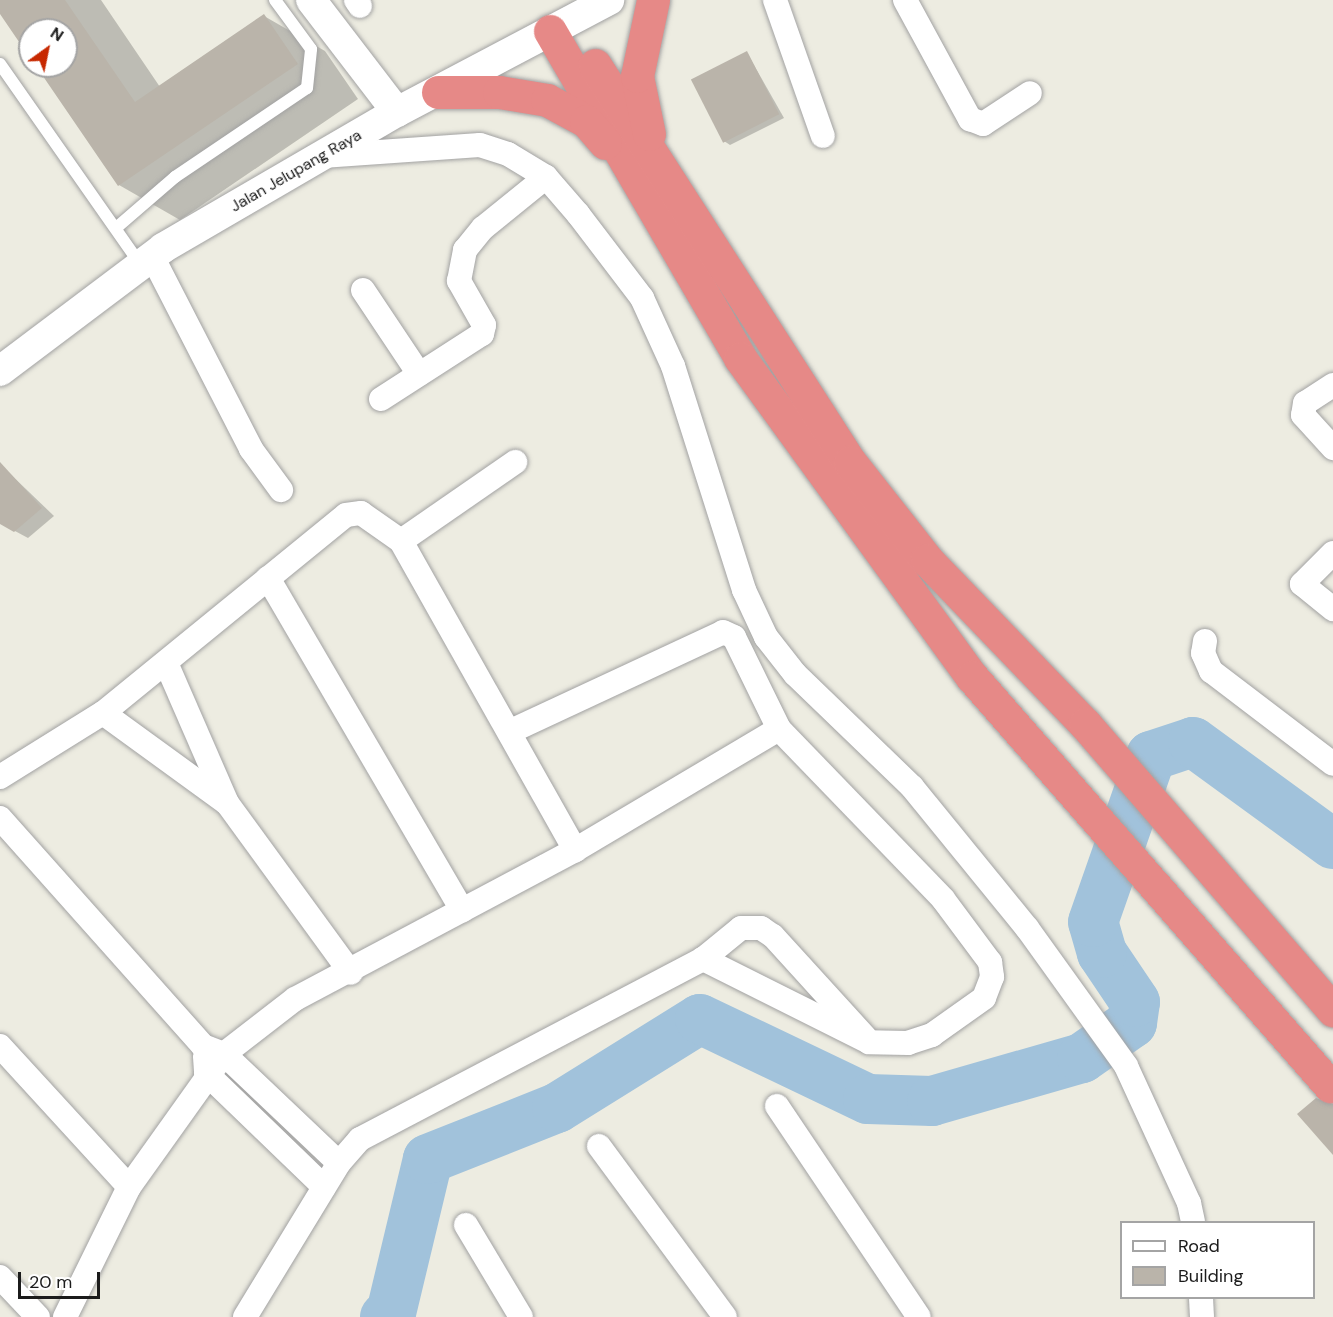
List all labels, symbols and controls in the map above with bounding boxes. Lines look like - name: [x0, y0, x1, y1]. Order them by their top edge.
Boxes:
- north arrow: [18, 18, 78, 78]
- text: N: [46, 22, 68, 46]
- street label: Jalan Jelupang Raya: [227, 126, 365, 216]
- legend: [1120, 1221, 1315, 1299]
- text: Road: [1178, 1234, 1220, 1258]
- scale bar: [21, 1260, 104, 1298]
- text: Building: [1178, 1264, 1243, 1288]
- text: 20 m: [29, 1270, 72, 1294]

